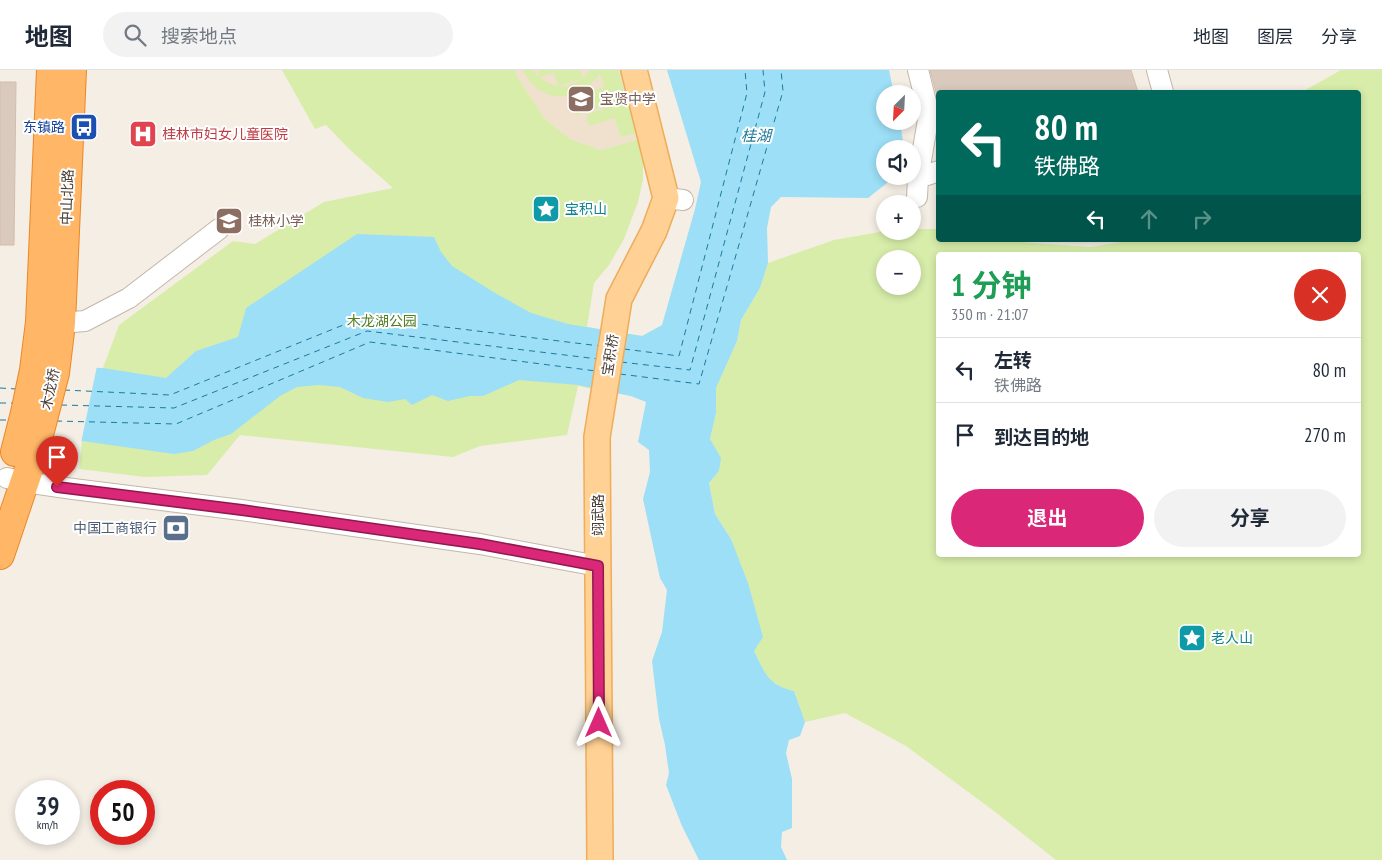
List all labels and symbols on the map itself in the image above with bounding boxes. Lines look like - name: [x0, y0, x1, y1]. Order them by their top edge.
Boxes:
- school or university icon: 宝贤中学: [566, 84, 596, 114]
- north arrow: [876, 85, 921, 130]
- place label: 宝贤中学: [600, 90, 656, 108]
- bus stop icon: 东镇路: [69, 112, 99, 142]
- place label: 东镇路: [23, 118, 65, 136]
- hospital icon: 桂林市妇女儿童医院: [128, 119, 158, 149]
- place label: 桂林市妇女儿童医院: [162, 125, 288, 143]
- water label: 桂湖: [741, 126, 773, 145]
- street label: 中山北路: [57, 169, 77, 225]
- place icon: 宝积山: [531, 194, 561, 224]
- place label: 宝积山: [565, 200, 607, 218]
- school or university icon: 桂林小学: [214, 206, 244, 236]
- place label: 桂林小学: [248, 212, 304, 230]
- park label: 木龙湖公园: [347, 312, 417, 330]
- street label: 宝积桥: [598, 333, 622, 377]
- street label: 木龙桥: [37, 367, 63, 411]
- pin: [36, 436, 78, 487]
- street label: 翊武路: [589, 494, 607, 536]
- bank icon: 中国工商银行: [161, 513, 191, 543]
- place label: 中国工商银行: [73, 519, 157, 537]
- place icon: 老人山: [1177, 623, 1207, 653]
- place label: 老人山: [1211, 629, 1253, 647]
- position arrow: [572, 696, 624, 748]
- speed limit sign: 50: [90, 780, 155, 845]

